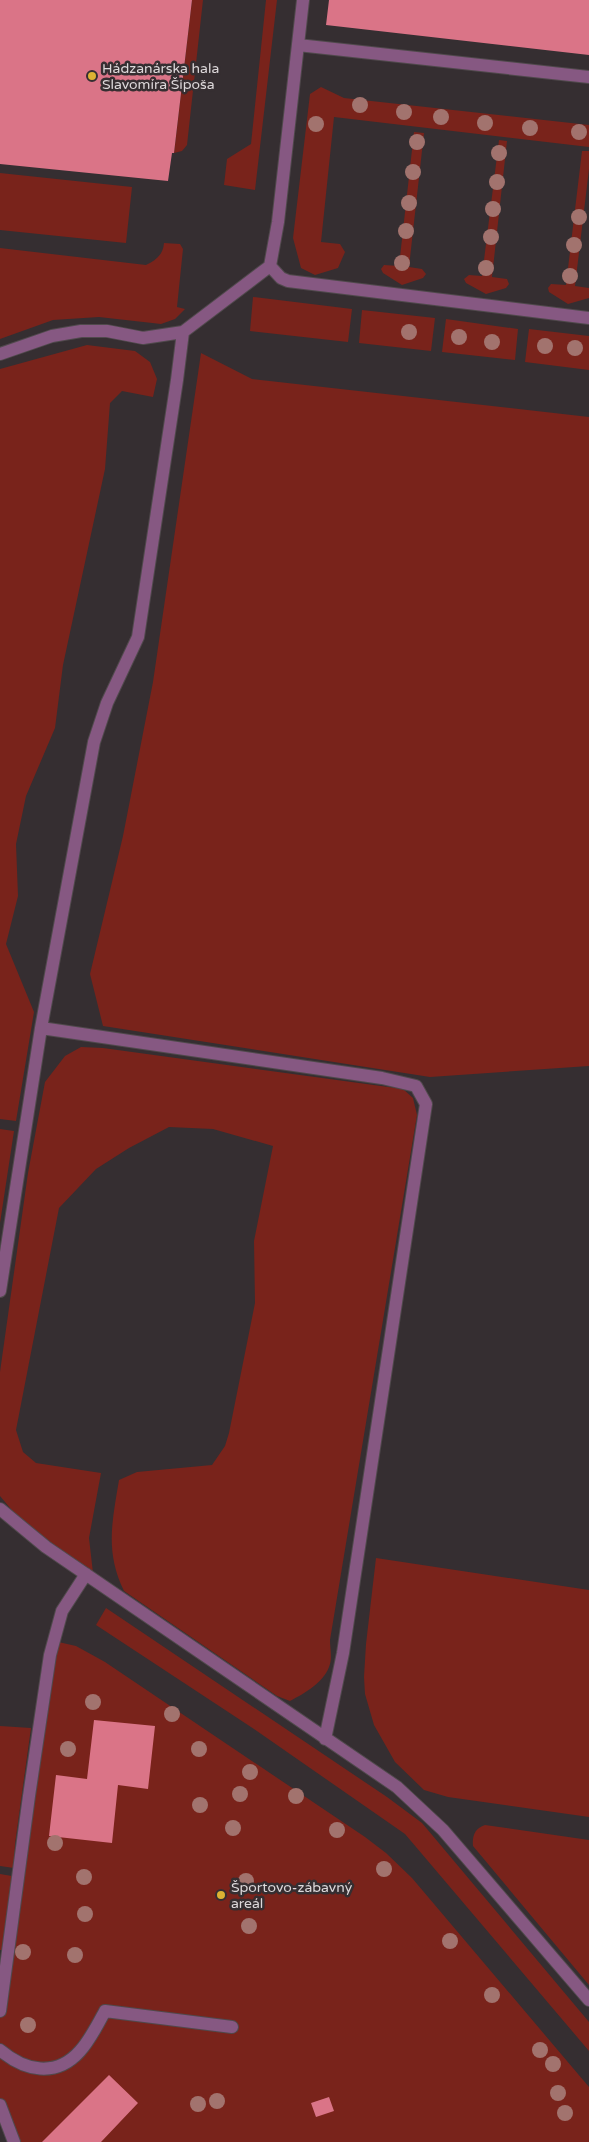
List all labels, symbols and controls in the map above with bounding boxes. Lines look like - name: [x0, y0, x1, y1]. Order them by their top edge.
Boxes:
- place label: Hádzanárska hala Slavomíra Šipoša: [102, 60, 219, 93]
- marker: Hádzanárska hala Slavomíra Šipoša: [86, 70, 98, 82]
- place label: Športovo-zábavný areál: [231, 1879, 353, 1912]
- marker: Športovo-zábavný areál: [215, 1889, 227, 1901]

